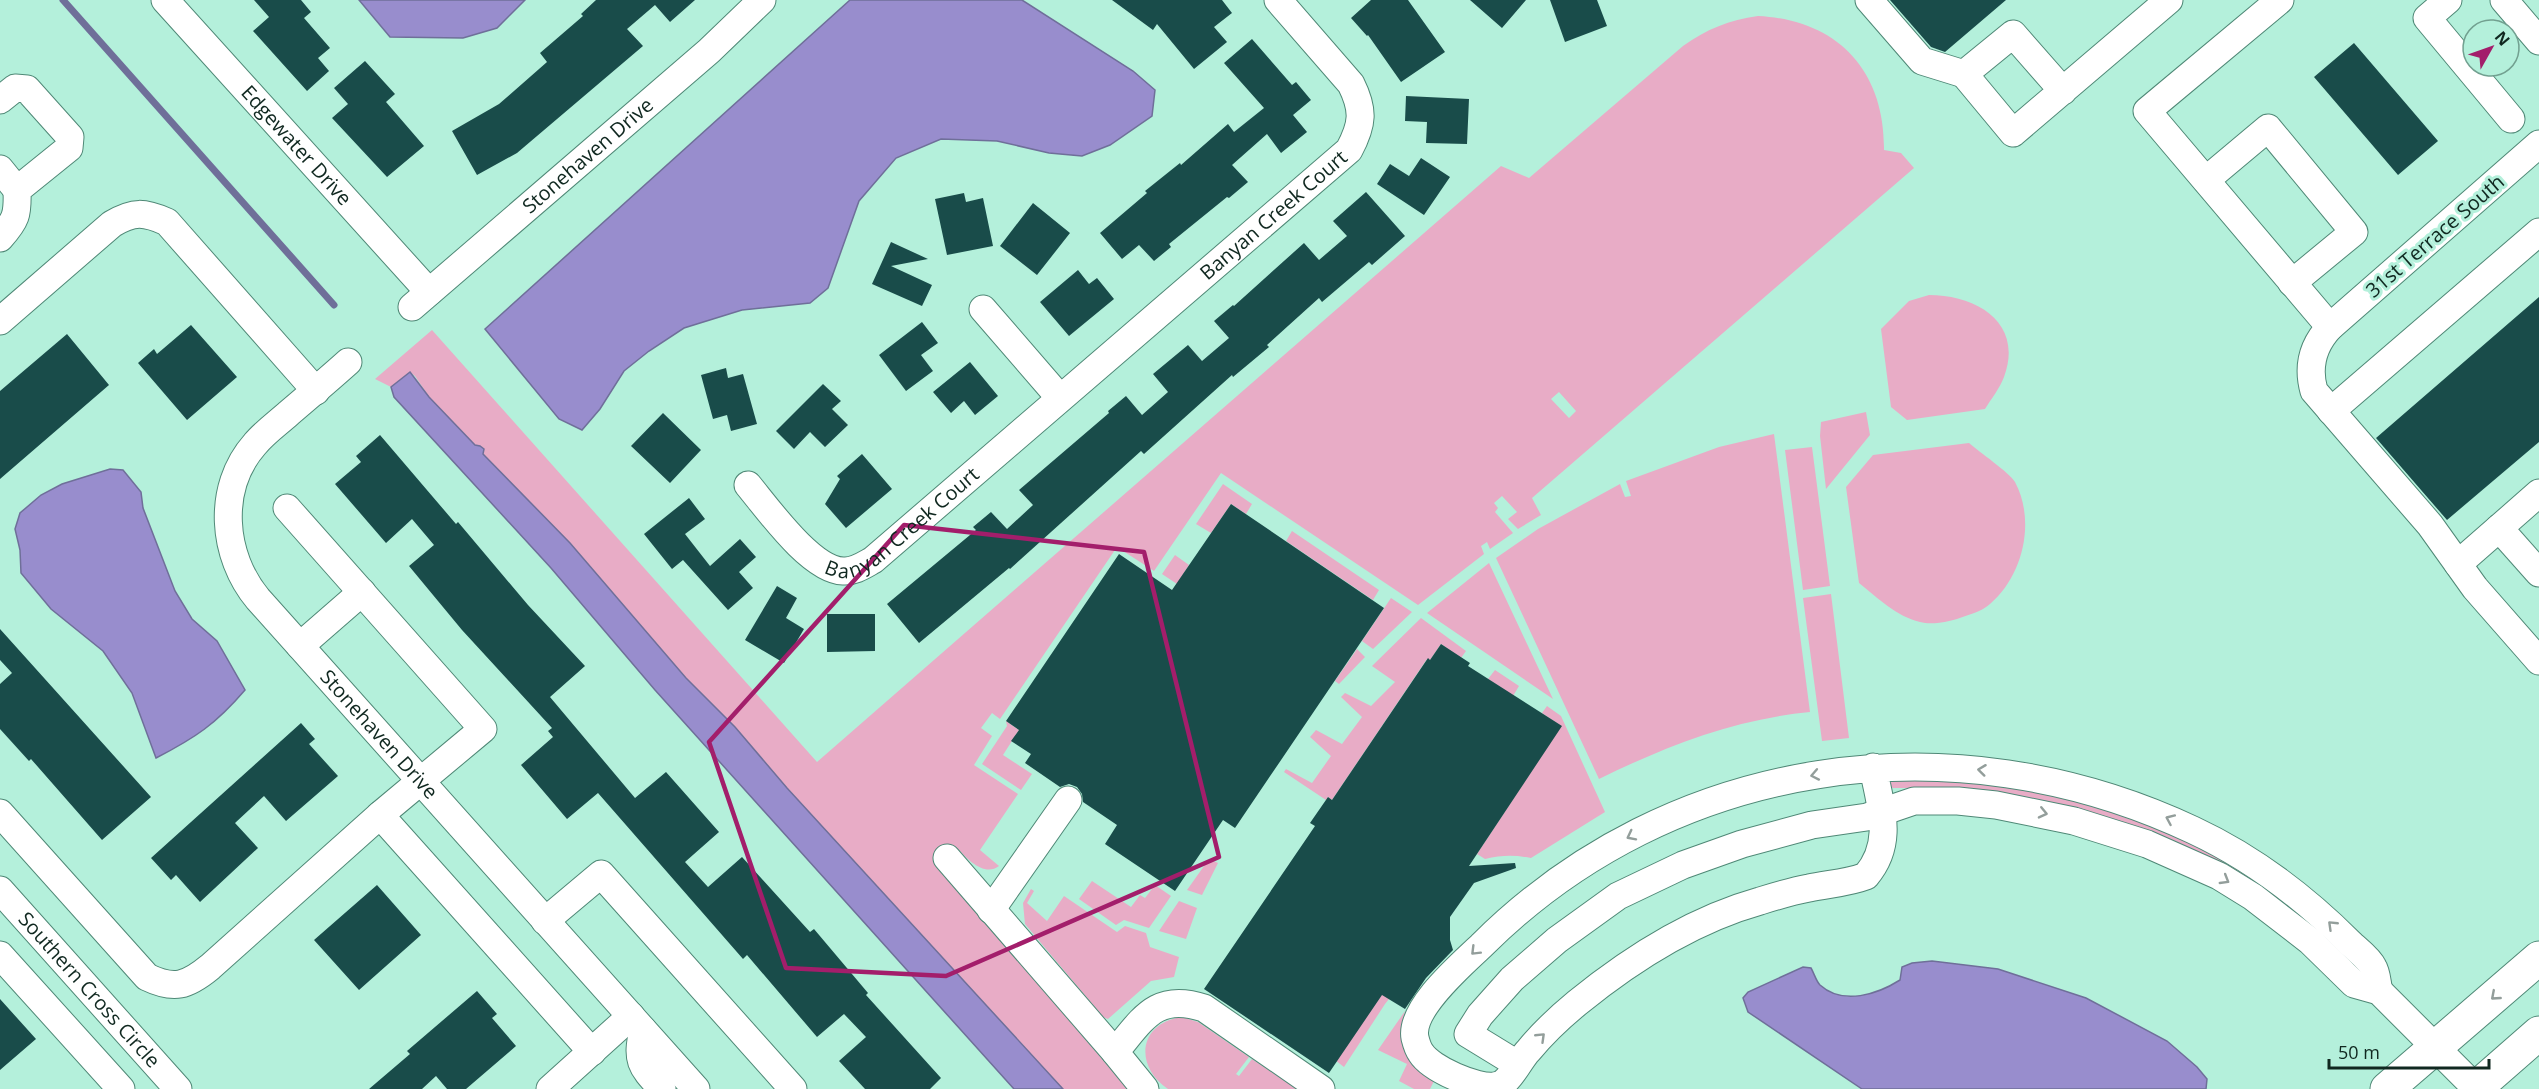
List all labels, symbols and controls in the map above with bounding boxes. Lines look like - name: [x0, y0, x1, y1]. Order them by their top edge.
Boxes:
- north arrow: [2461, 18, 2521, 78]
- text: N: [2490, 26, 2515, 50]
- street label: Edgewater Drive: [236, 79, 358, 211]
- street label: Stonehaven Drive: [516, 91, 659, 219]
- street label: Banyan Creek Court: [1194, 144, 1353, 286]
- street label: 31st Terrace South: [2360, 168, 2510, 303]
- street label: Banyan Creek Court: [821, 461, 984, 584]
- street label: Stonehaven Drive: [314, 664, 444, 804]
- one-way arrow: [1977, 765, 1986, 777]
- one-way arrow: [1811, 768, 1821, 781]
- one-way arrow: [2038, 806, 2048, 819]
- one-way arrow: [2165, 814, 2176, 826]
- one-way arrow: [1627, 829, 1637, 840]
- one-way arrow: [2219, 873, 2229, 885]
- street label: Southern Cross Circle: [13, 906, 167, 1073]
- one-way arrow: [2328, 922, 2339, 933]
- one-way arrow: [1471, 945, 1482, 955]
- one-way arrow: [2491, 989, 2502, 1000]
- scale bar: [2329, 1032, 2490, 1070]
- one-way arrow: [1535, 1033, 1545, 1044]
- text: 50 m: [2338, 1040, 2380, 1064]

